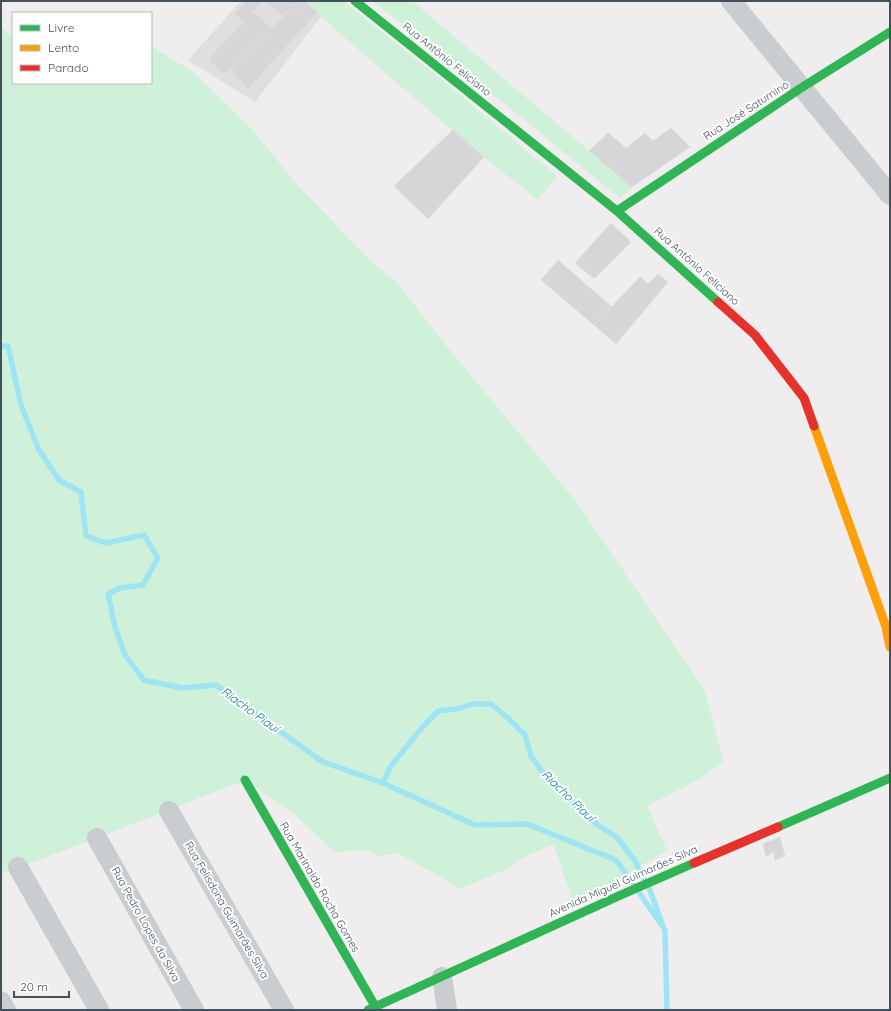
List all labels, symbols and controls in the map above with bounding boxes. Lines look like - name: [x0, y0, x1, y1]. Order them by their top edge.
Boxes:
- legend: [12, 12, 152, 84]
- street label: Rua Antônio Feliciano: [400, 19, 495, 99]
- text: Livre: [48, 20, 75, 35]
- text: Lento: [48, 40, 79, 55]
- text: Parado: [48, 60, 89, 75]
- street label: Rua José Saturnino: [701, 77, 792, 143]
- street label: Rua Antônio Feliciano: [651, 224, 743, 308]
- water label: Riacho Piauí: [218, 684, 284, 737]
- water label: Riacho Piauí: [539, 767, 600, 826]
- street label: Rua Marinaldo Rocha Gomes: [277, 819, 363, 955]
- street label: Rua Felisdona Guimarães Silva: [182, 839, 272, 981]
- street label: Avenida Miguel Guimarães Silva: [546, 842, 700, 920]
- street label: Rua Pedro Lopes da Silva: [109, 864, 183, 984]
- scale bar: [14, 973, 69, 999]
- text: 20 m: [20, 979, 48, 994]

